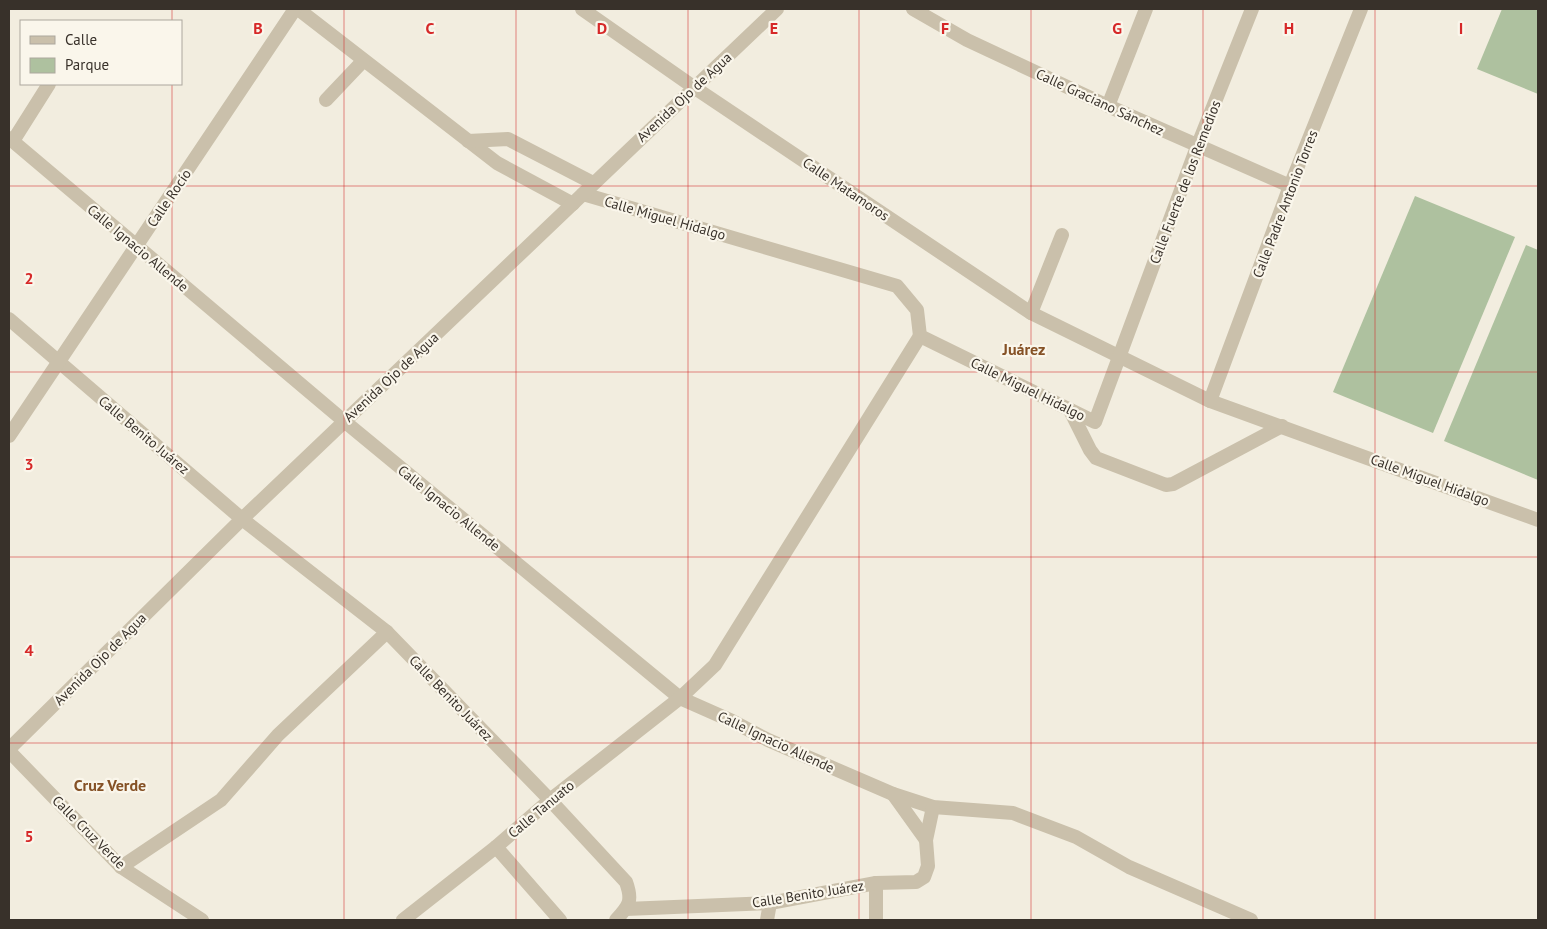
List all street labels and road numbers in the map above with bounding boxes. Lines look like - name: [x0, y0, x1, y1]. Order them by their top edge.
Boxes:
- street label: Avenida Ojo de Agua: [633, 48, 735, 146]
- street label: Calle Graciano Sánchez: [1033, 64, 1167, 140]
- street label: Calle Fuerte de los Remedios: [1145, 98, 1225, 266]
- street label: Calle Padre Antonio Torres: [1248, 127, 1322, 280]
- street label: Calle Matamoros: [799, 153, 893, 225]
- street label: Calle Rocío: [143, 165, 195, 231]
- street label: Calle Miguel Hidalgo: [602, 192, 728, 244]
- street label: Calle Ignacio Allende: [84, 200, 192, 296]
- street label: Avenida Ojo de Agua: [340, 328, 442, 426]
- street label: Calle Miguel Hidalgo: [968, 353, 1088, 425]
- street label: Calle Benito Juárez: [95, 392, 193, 478]
- street label: Calle Miguel Hidalgo: [1368, 450, 1492, 510]
- street label: Calle Ignacio Allende: [394, 461, 504, 555]
- street label: Avenida Ojo de Agua: [50, 609, 150, 709]
- street label: Calle Benito Juárez: [405, 651, 497, 745]
- street label: Calle Ignacio Allende: [715, 707, 837, 777]
- street label: Calle Tanuato: [504, 776, 578, 842]
- street label: Calle Cruz Verde: [48, 791, 130, 873]
- street label: Calle Benito Juárez: [751, 876, 865, 912]

